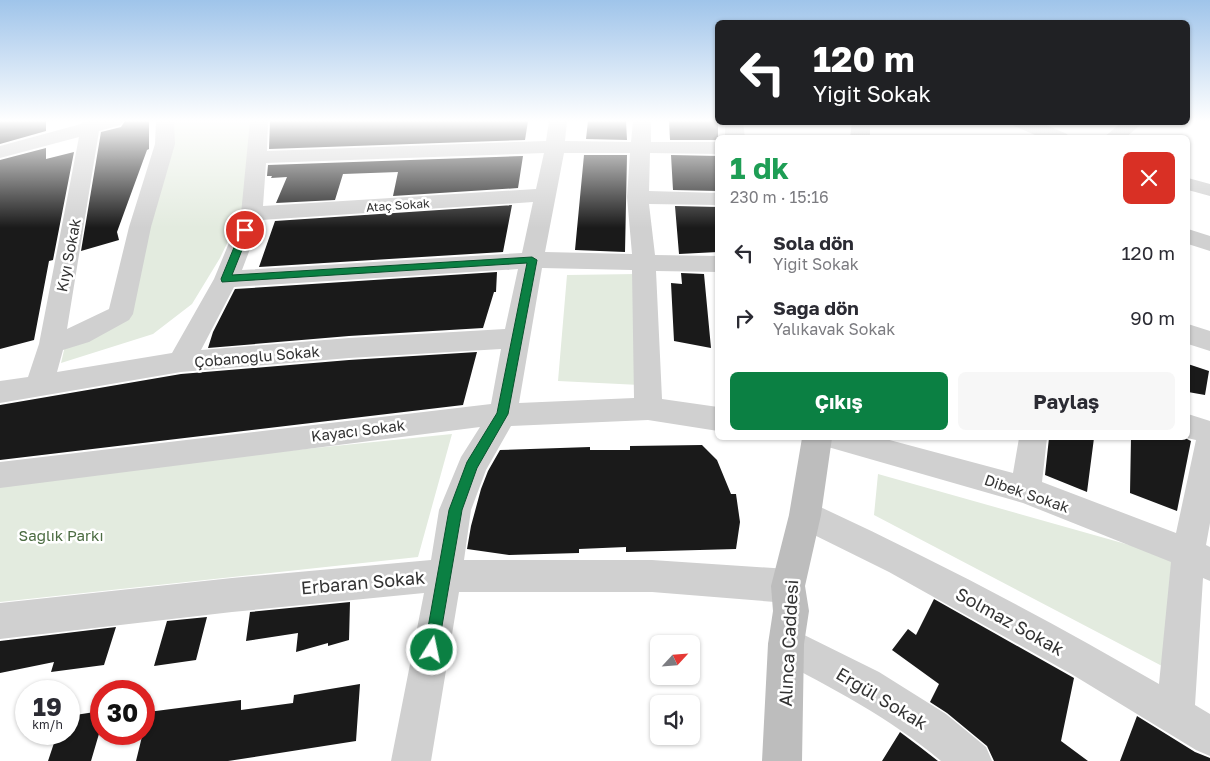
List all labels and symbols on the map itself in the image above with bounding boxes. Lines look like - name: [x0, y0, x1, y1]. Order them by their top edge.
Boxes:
- street label: Ataç Sokak: [366, 195, 431, 215]
- pin: [224, 209, 266, 251]
- street label: Kıyı Sokak: [52, 216, 84, 293]
- street label: Çobanoğlu Sokak: [194, 342, 321, 370]
- street label: Kayacı Sokak: [310, 415, 407, 445]
- street label: Dibek Sokak: [982, 470, 1072, 516]
- park label: Sağlık Parkı: [19, 526, 103, 544]
- street label: Erbaran Sokak: [300, 566, 426, 598]
- street label: Alınca Caddesi: [774, 579, 802, 707]
- street label: Solmaz Sokak: [952, 582, 1068, 660]
- position arrow: [405, 623, 457, 675]
- north arrow: [650, 635, 700, 685]
- street label: Ergül Sokak: [832, 662, 932, 734]
- speed limit sign: 30: [90, 680, 155, 745]

